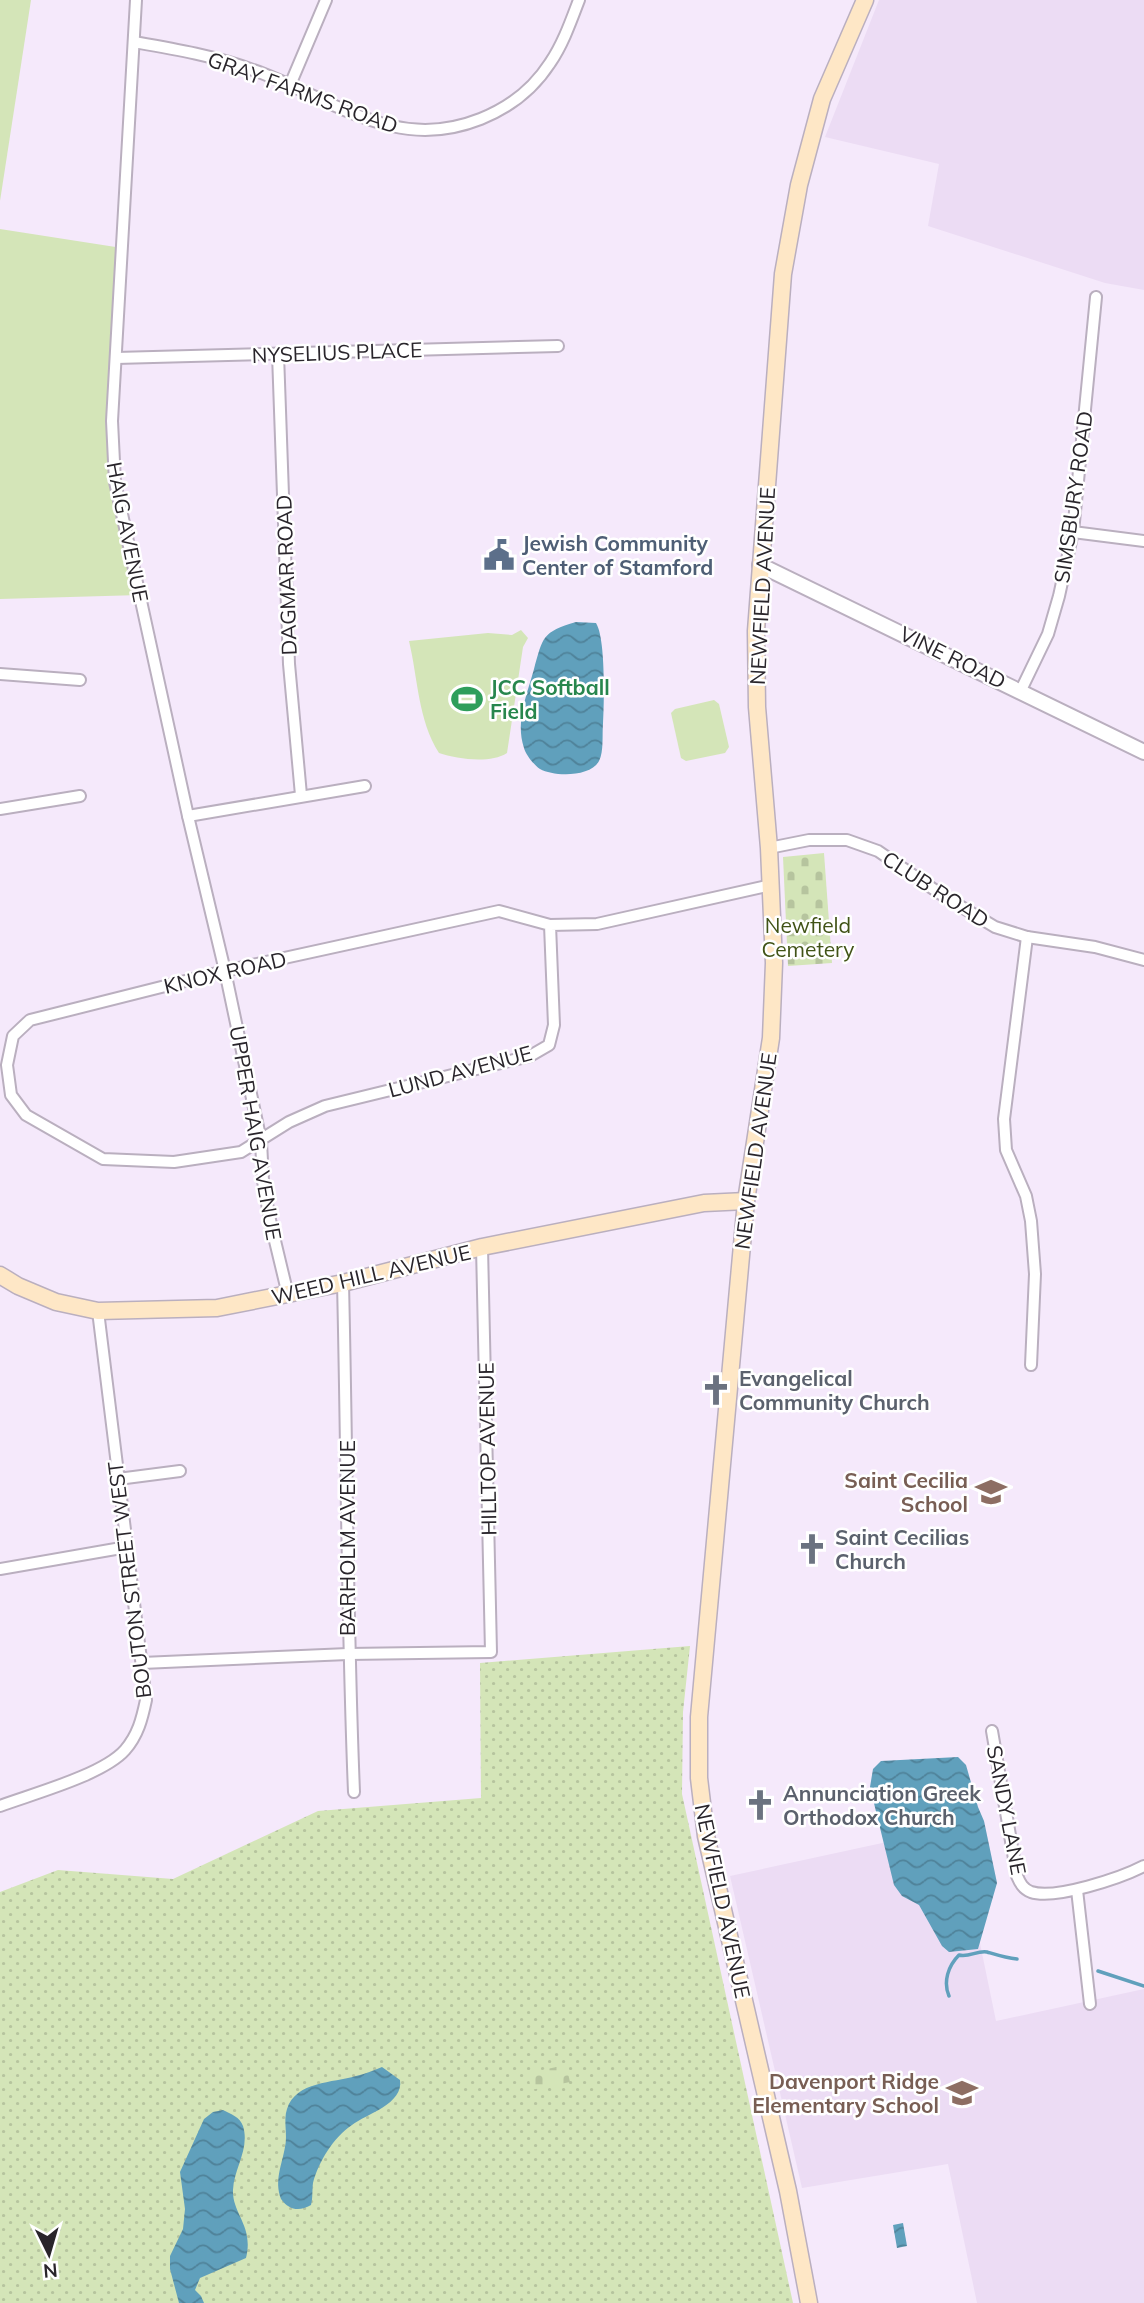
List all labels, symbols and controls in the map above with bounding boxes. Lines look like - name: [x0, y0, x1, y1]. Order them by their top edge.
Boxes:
- street label: GRAY FARMS ROAD: [204, 45, 402, 139]
- street label: NYSELIUS PLACE: [251, 336, 423, 368]
- street label: SIMSBURY ROAD: [1048, 409, 1098, 585]
- street label: HAIG AVENUE: [102, 460, 154, 604]
- street label: NEWFIELD AVENUE: [744, 486, 780, 686]
- street label: DAGMAR ROAD: [270, 494, 302, 656]
- place label: Jewish Community Center of Stamford: [522, 530, 713, 580]
- public building icon: Jewish Community Center of Stamford: [482, 538, 516, 572]
- street label: VINE ROAD: [896, 620, 1010, 694]
- place label: JCC Softball Field: [490, 674, 610, 724]
- sports icon: JCC Softball Field: [450, 682, 484, 716]
- street label: CLUB ROAD: [878, 845, 994, 933]
- park label: Newfield Cemetery: [762, 912, 854, 962]
- street label: KNOX ROAD: [161, 945, 289, 999]
- street label: UPPER HAIG AVENUE: [224, 1024, 288, 1242]
- street label: LUND AVENUE: [385, 1039, 535, 1103]
- street label: NEWFIELD AVENUE: [728, 1051, 782, 1251]
- street label: WEED HILL AVENUE: [269, 1238, 473, 1310]
- street label: HILLTOP AVENUE: [472, 1362, 502, 1536]
- place label: Evangelical Community Church: [739, 1365, 930, 1415]
- church icon: Evangelical Community Church: [699, 1373, 733, 1407]
- street label: BARHOLM AVENUE: [334, 1440, 360, 1636]
- street label: BOUTON STREET WEST: [102, 1460, 156, 1700]
- place label: Saint Cecilia School: [844, 1467, 968, 1517]
- school or university icon: Saint Cecilia School: [974, 1475, 1008, 1509]
- place label: Saint Cecilias Church: [835, 1524, 969, 1574]
- church icon: Saint Cecilias Church: [795, 1532, 829, 1566]
- street label: SANDY LANE: [982, 1743, 1032, 1877]
- place label: Annunciation Greek Orthodox Church: [783, 1780, 981, 1830]
- church icon: Annunciation Greek Orthodox Church: [743, 1788, 777, 1822]
- street label: NEWFIELD AVENUE: [690, 1801, 756, 2001]
- place label: Davenport Ridge Elementary School: [752, 2068, 939, 2118]
- school or university icon: Davenport Ridge Elementary School: [945, 2076, 979, 2110]
- north arrow: [14, 2219, 84, 2289]
- text: N: [42, 2258, 59, 2284]

